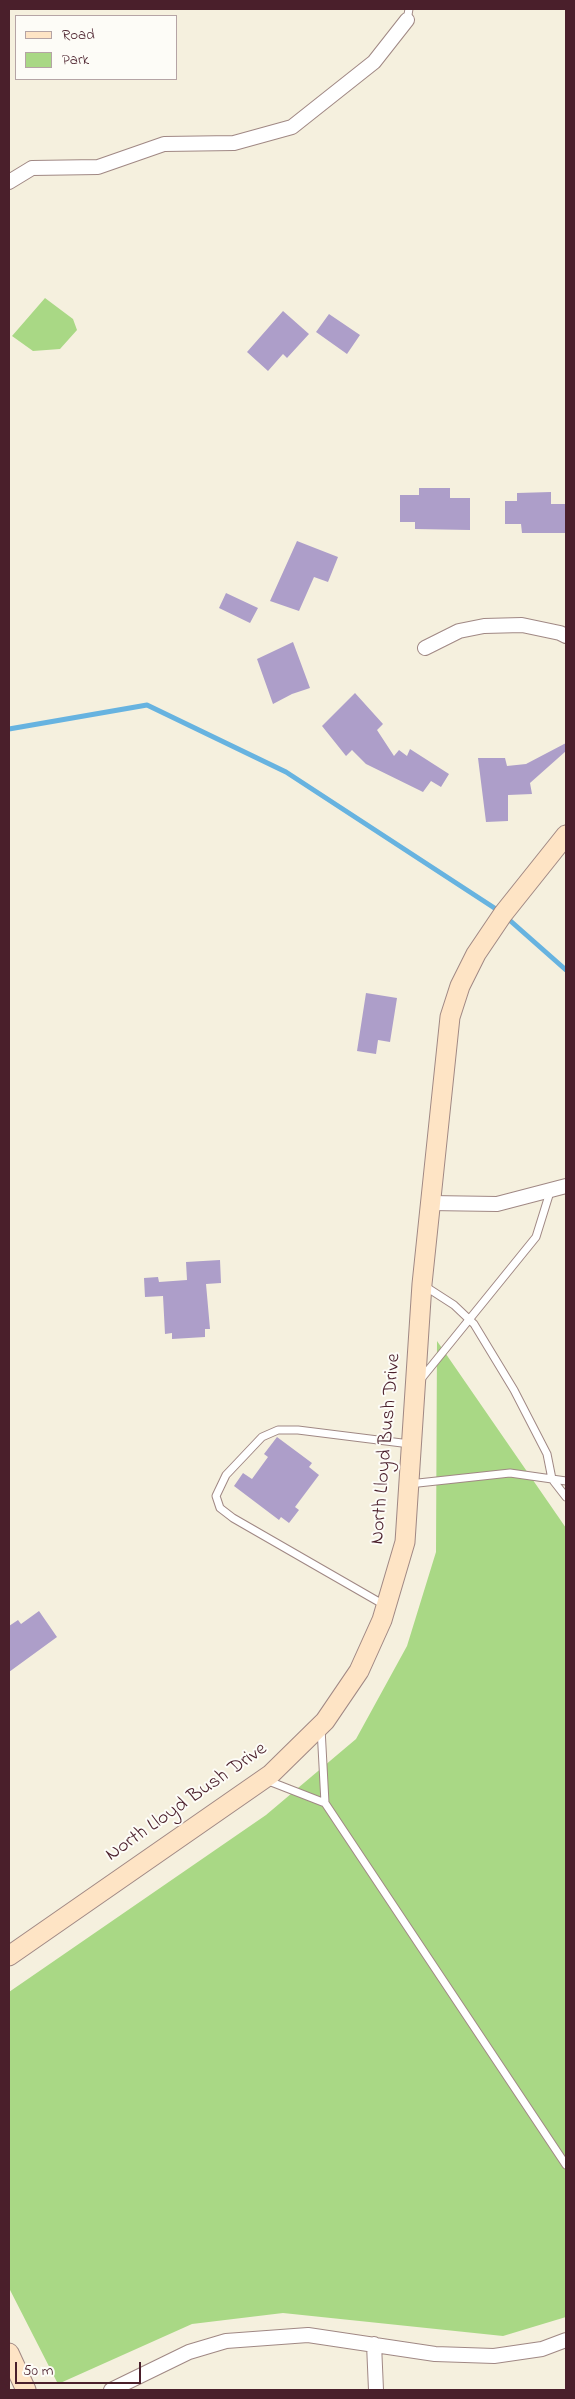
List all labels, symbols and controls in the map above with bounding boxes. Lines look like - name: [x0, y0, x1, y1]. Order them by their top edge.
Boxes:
- legend: [15, 15, 178, 80]
- text: Road: [62, 24, 95, 46]
- text: Park: [62, 49, 89, 71]
- street label: North Lloyd Bush Drive: [367, 1352, 407, 1546]
- street label: North Lloyd Bush Drive: [102, 1738, 272, 1868]
- scale bar: [18, 2352, 144, 2384]
- text: 50 m: [23, 2360, 53, 2382]

